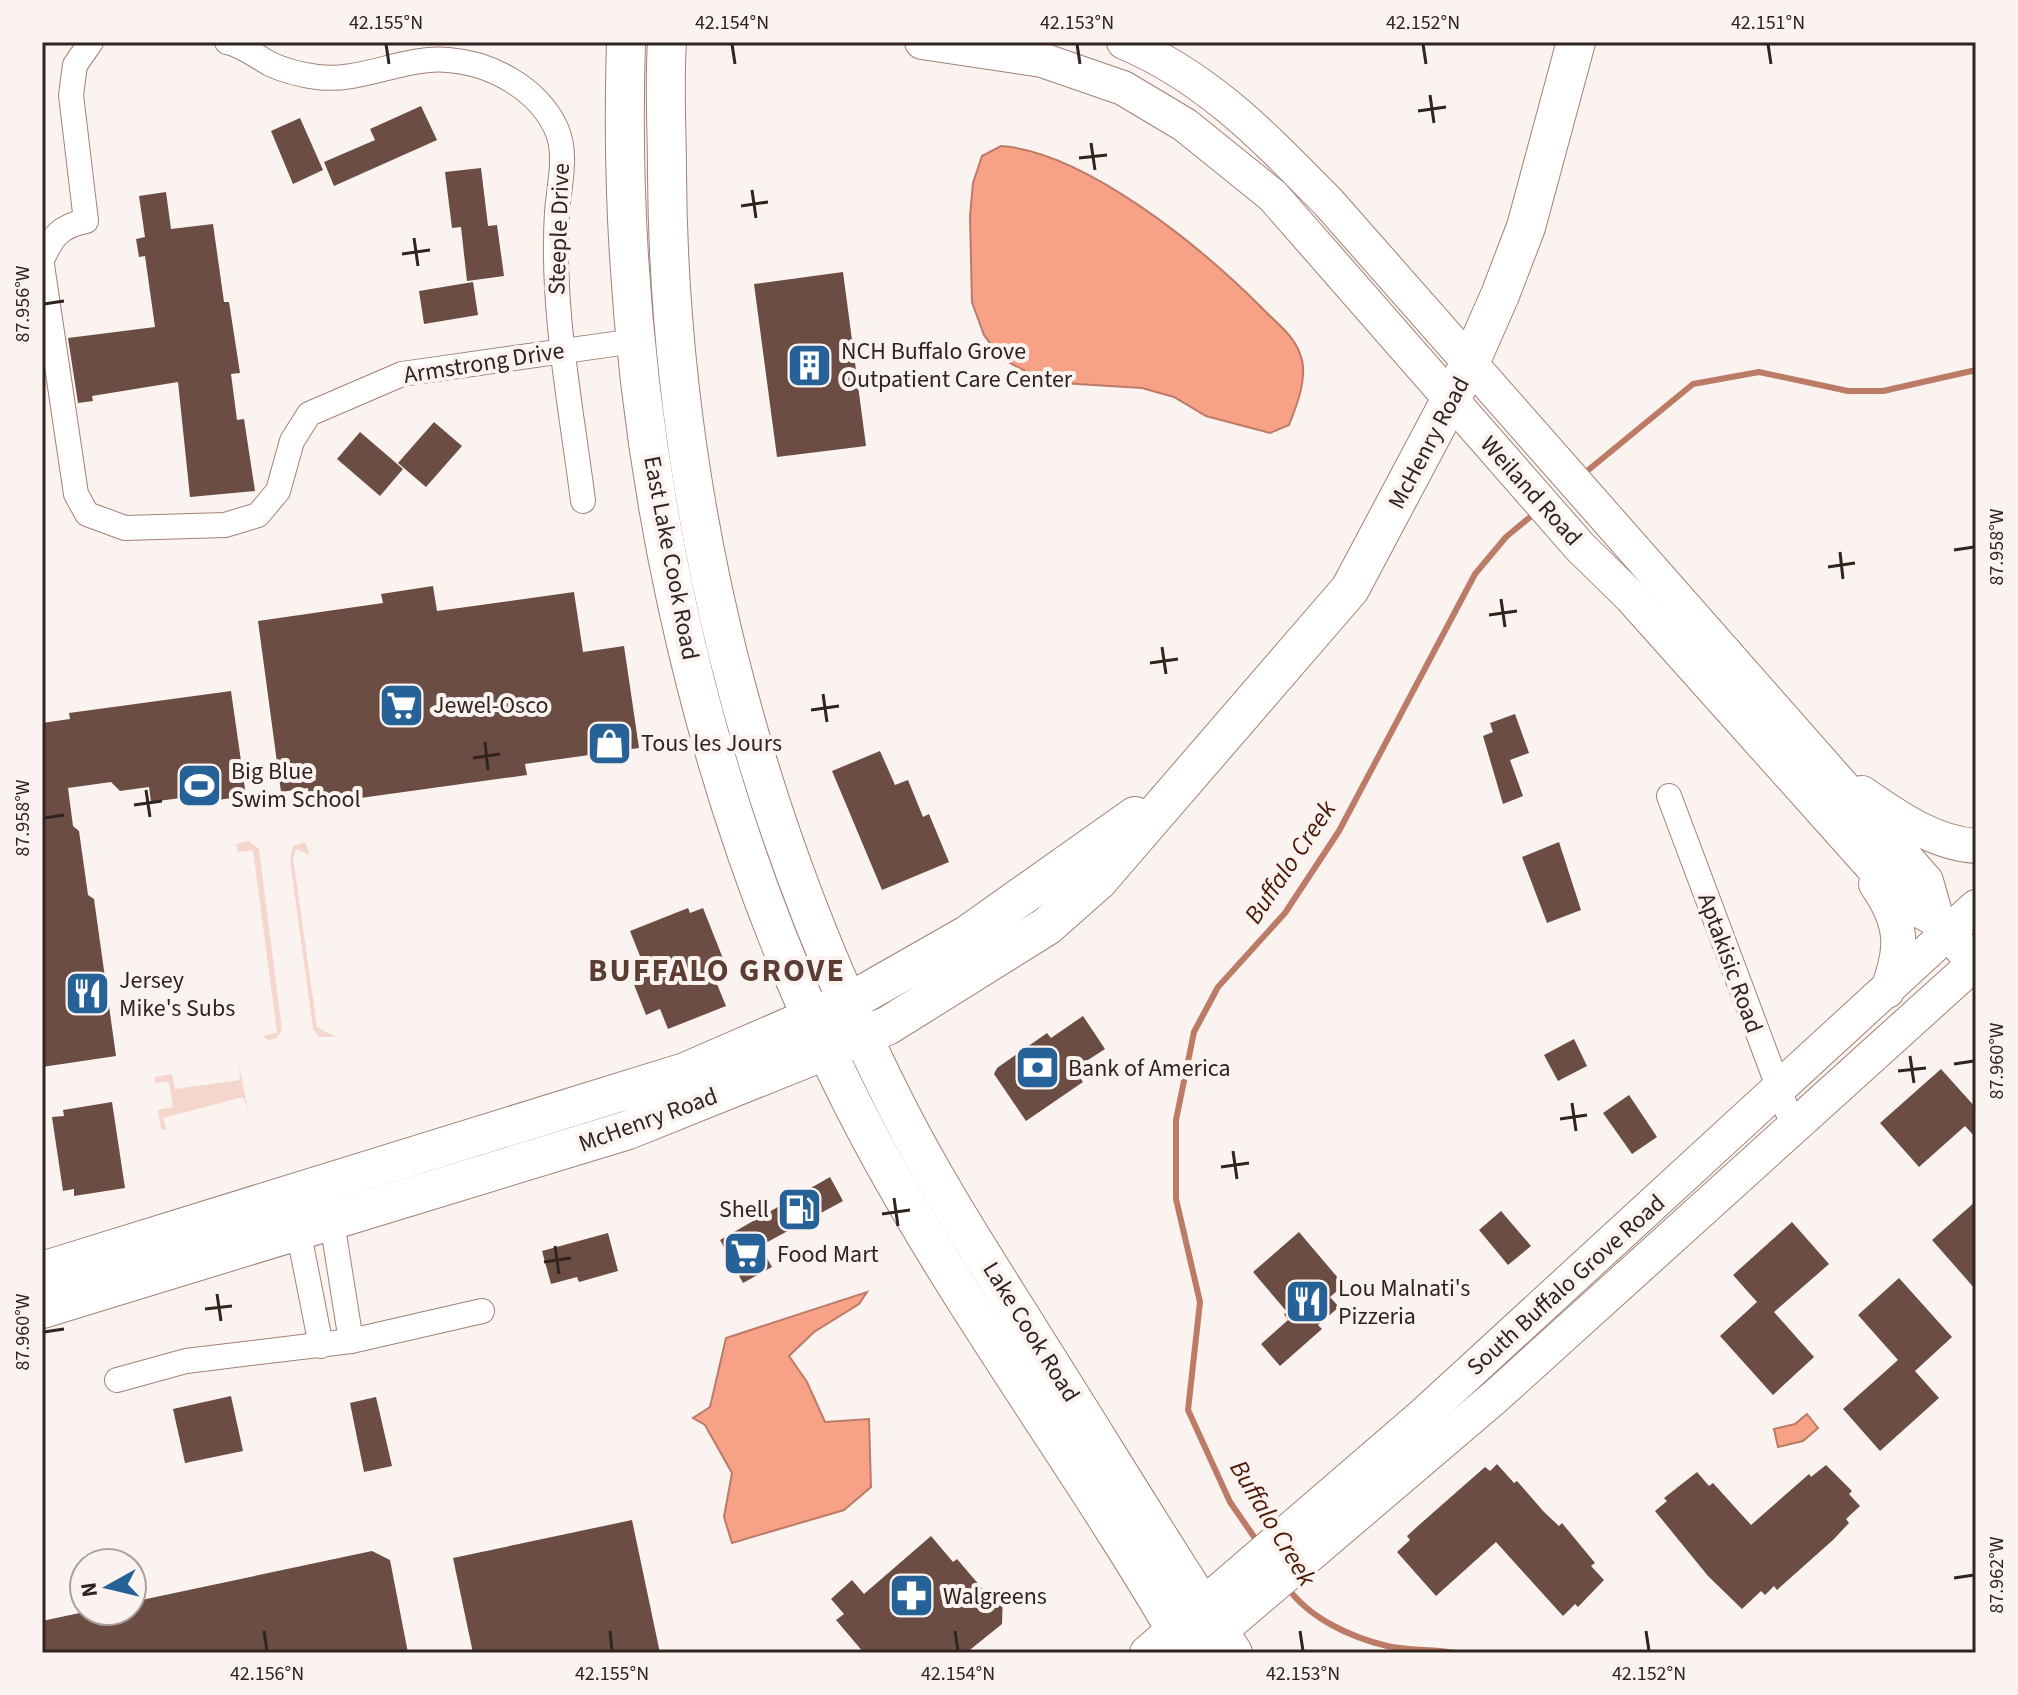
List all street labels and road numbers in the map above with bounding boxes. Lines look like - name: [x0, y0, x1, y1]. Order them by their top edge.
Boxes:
- street label: Steeple Drive: [539, 162, 579, 296]
- street label: Armstrong Drive: [401, 333, 567, 393]
- street label: McHenry Road: [1379, 371, 1479, 515]
- street label: Weiland Road: [1472, 428, 1590, 554]
- street label: East Lake Cook Road: [634, 453, 708, 663]
- street label: Aptakisic Road: [1688, 888, 1772, 1038]
- street label: McHenry Road: [574, 1079, 722, 1161]
- street label: South Buffalo Grove Road: [1459, 1186, 1673, 1384]
- street label: Lake Cook Road: [974, 1255, 1088, 1409]

